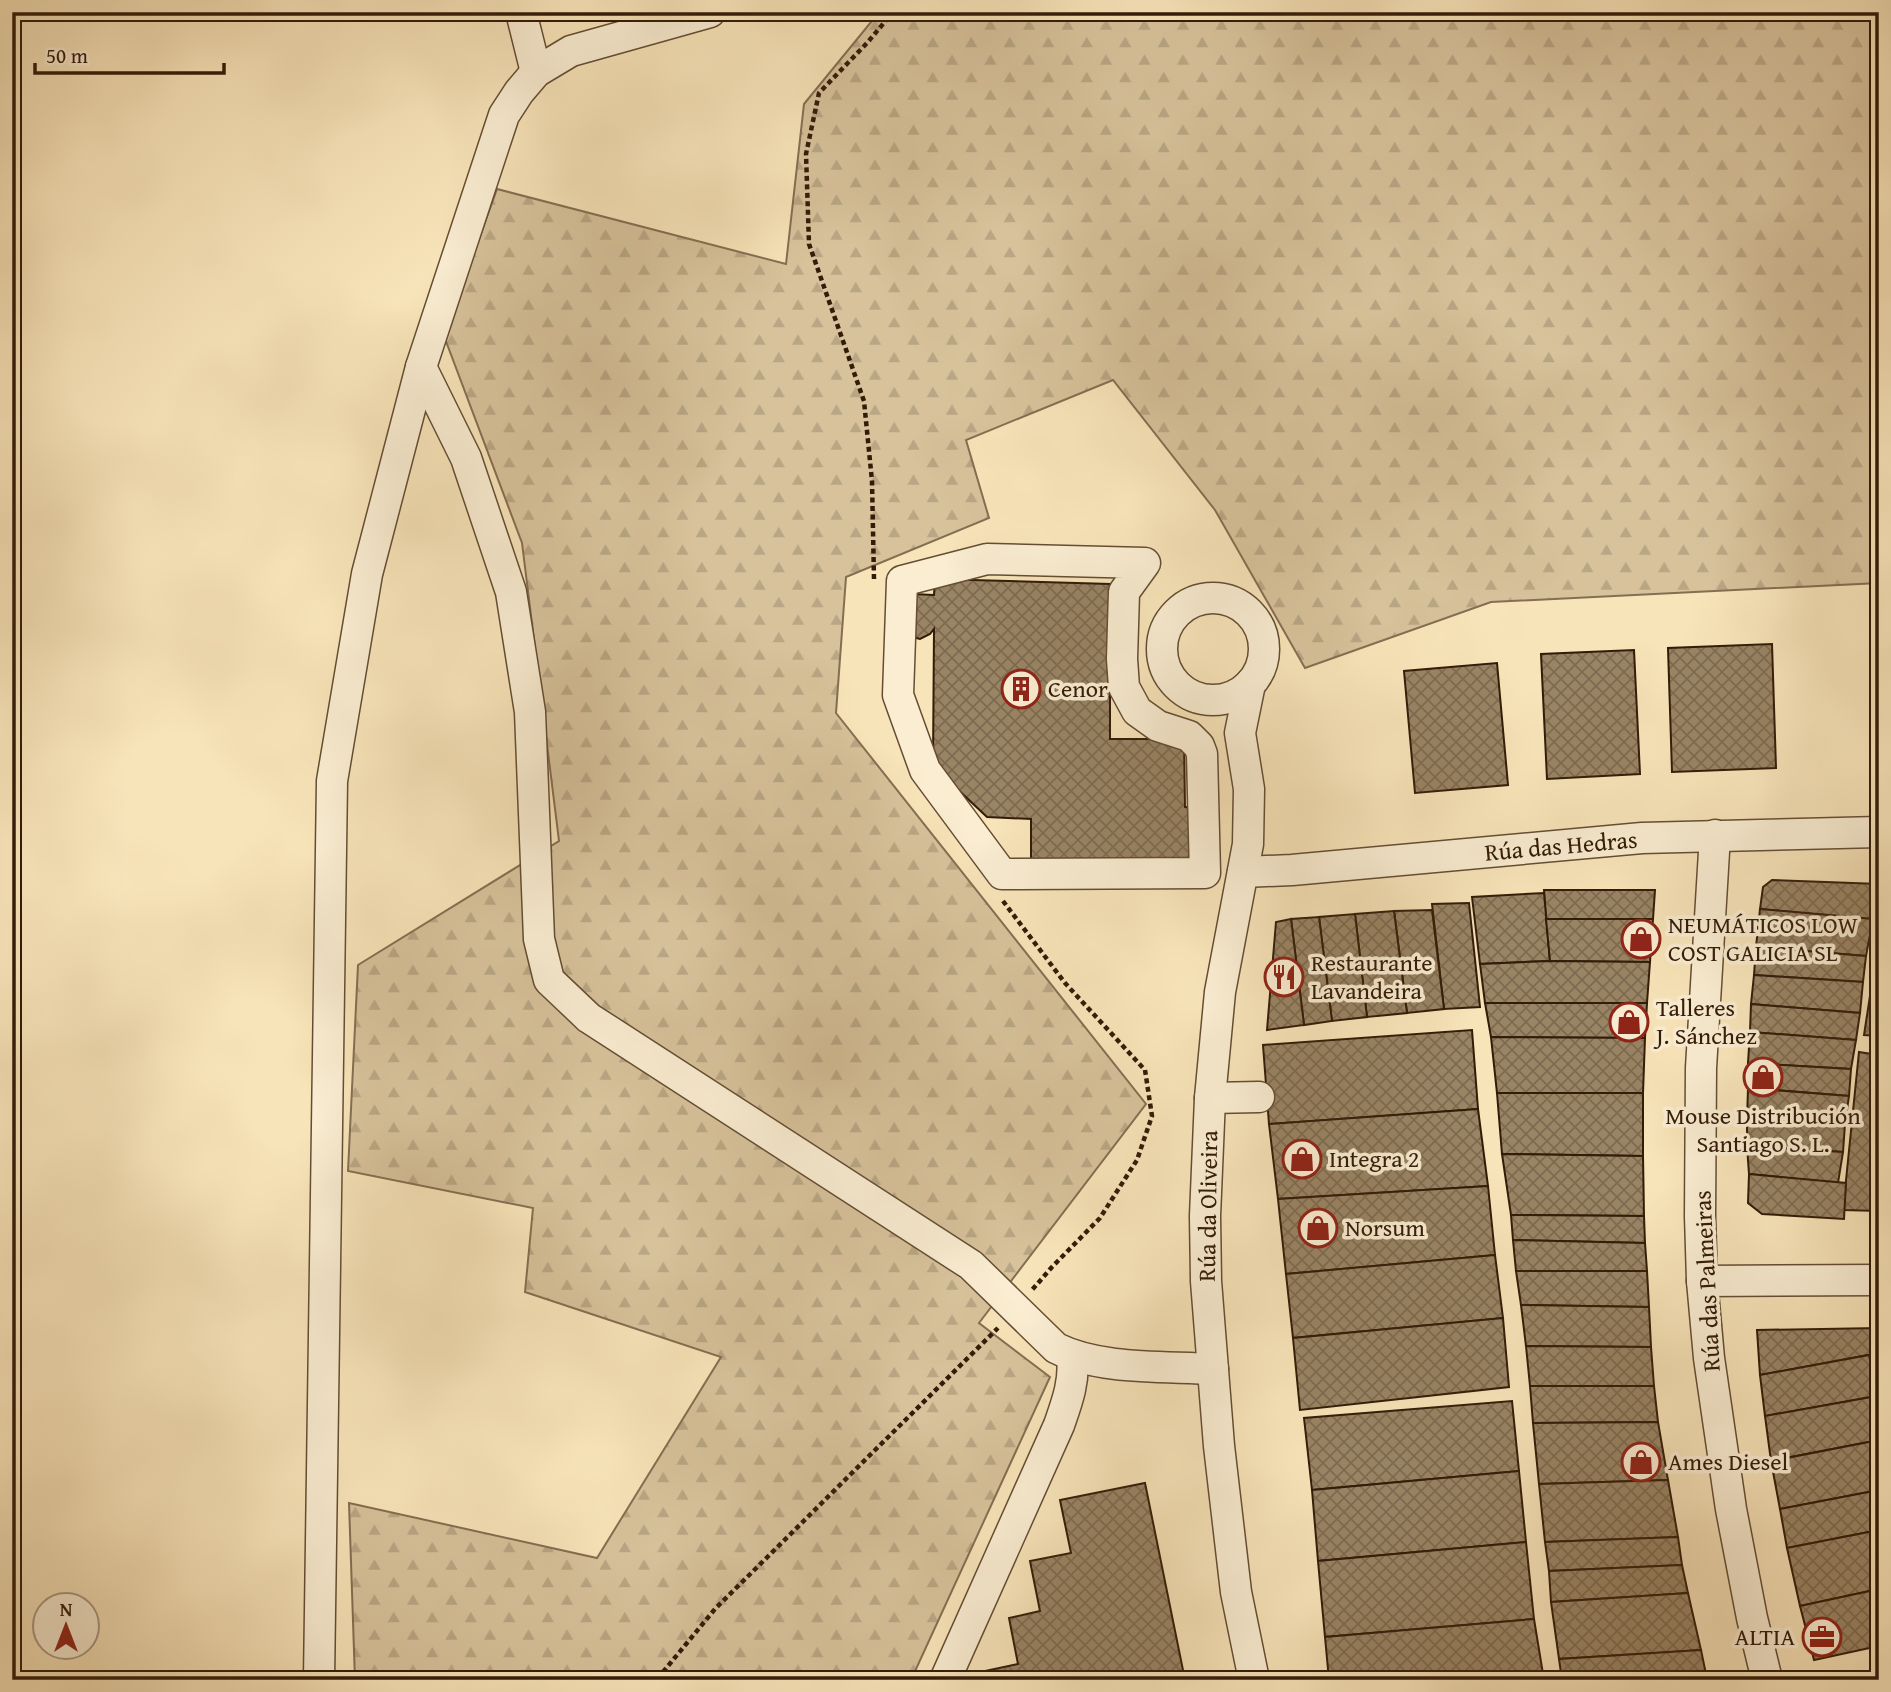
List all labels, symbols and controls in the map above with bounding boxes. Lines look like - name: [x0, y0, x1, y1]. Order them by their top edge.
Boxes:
- scale bar: [35, 32, 224, 76]
- text: 50 m: [46, 40, 88, 71]
- building icon: Cenor: [1000, 668, 1042, 710]
- place label: Cenor: [1048, 671, 1108, 706]
- street label: Rúa das Hedras: [1483, 821, 1639, 870]
- place label: NEUMÁTICOS LOW COST GALICIA SL: [1668, 907, 1859, 970]
- shop icon: NEUMÁTICOS LOW COST GALICIA SL: [1620, 918, 1662, 960]
- place label: Restaurante Lavandeira: [1311, 945, 1433, 1008]
- restaurant icon: Restaurante Lavandeira: [1263, 956, 1305, 998]
- place label: Talleres J. Sánchez: [1653, 990, 1757, 1053]
- shop icon: Talleres J. Sánchez: [1608, 1001, 1650, 1043]
- shop icon: Mouse Distribución Santiago S. L.: [1742, 1056, 1784, 1098]
- place label: Mouse Distribución Santiago S. L.: [1665, 1098, 1861, 1161]
- street label: Rúa da Oliveira: [1189, 1129, 1226, 1282]
- shop icon: Integra 2: [1281, 1138, 1323, 1180]
- place label: Integra 2: [1329, 1141, 1419, 1176]
- street label: Rúa das Palmeiras: [1684, 1189, 1729, 1373]
- shop icon: Norsum: [1297, 1207, 1339, 1249]
- place label: Norsum: [1345, 1210, 1425, 1245]
- shop icon: Ames Diesel: [1620, 1441, 1662, 1483]
- place label: Ames Diesel: [1668, 1444, 1789, 1479]
- north arrow: [32, 1590, 102, 1660]
- text: N: [60, 1595, 73, 1623]
- office icon: ALTIA: [1801, 1616, 1843, 1658]
- place label: ALTIA: [1735, 1619, 1795, 1654]

